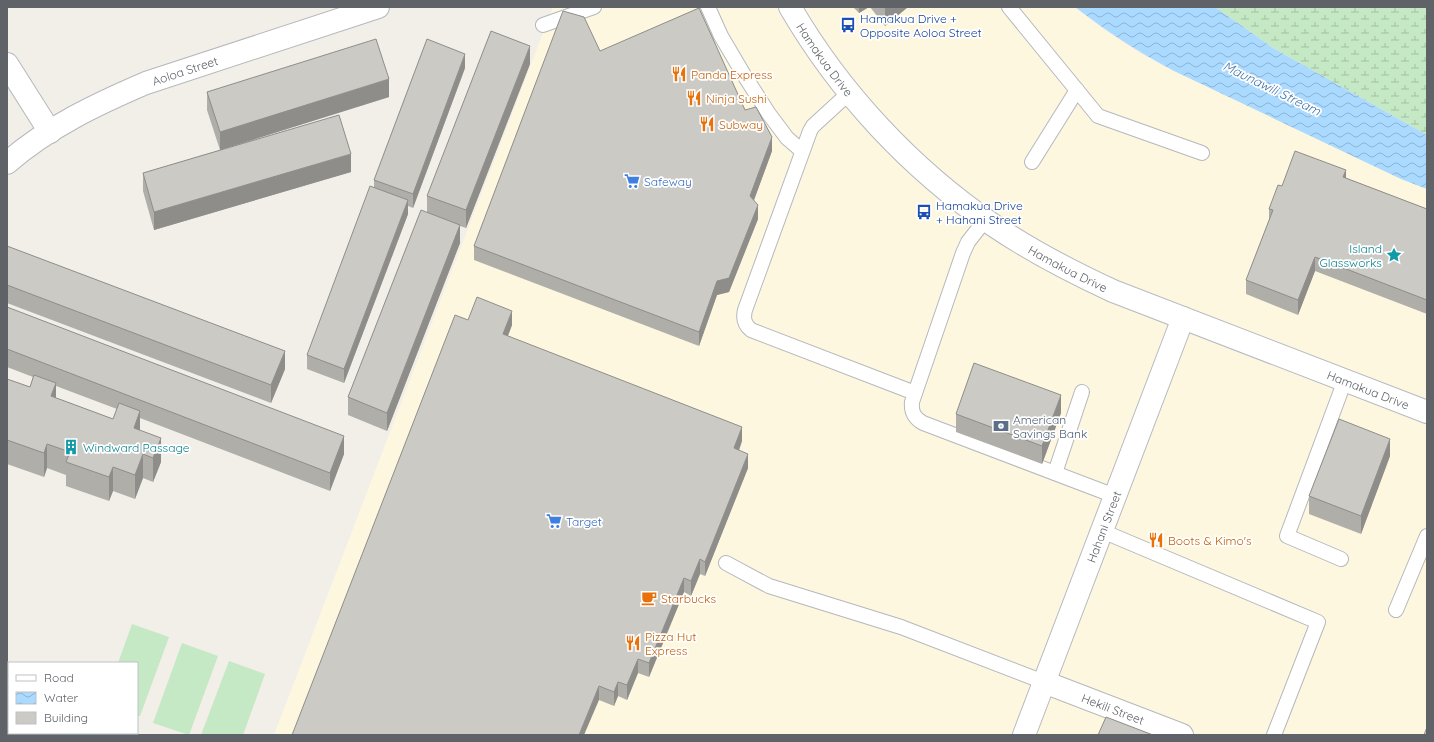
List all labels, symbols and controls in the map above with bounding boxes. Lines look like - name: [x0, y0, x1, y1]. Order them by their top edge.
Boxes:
- place label: Hamakua Drive + Opposite Aoloa Street: [860, 11, 982, 40]
- bus stop icon: Hamakua Drive + Opposite Aoloa Street: [839, 16, 857, 34]
- street label: Hamakua Drive: [794, 20, 857, 99]
- street label: Aoloa Street: [150, 52, 220, 88]
- water label: Maunawili Stream: [1221, 57, 1324, 119]
- restaurant icon: Panda Express: [670, 65, 688, 83]
- place label: Panda Express: [691, 67, 773, 82]
- restaurant icon: Ninja Sushi: [685, 89, 703, 107]
- place label: Ninja Sushi: [706, 91, 767, 106]
- restaurant icon: Subway: [698, 115, 716, 133]
- place label: Subway: [719, 117, 763, 132]
- supermarket icon: Safeway: [623, 172, 641, 190]
- place label: Safeway: [644, 174, 692, 189]
- place label: Hamakua Drive + Hahani Street: [936, 198, 1023, 227]
- bus stop icon: Hamakua Drive + Hahani Street: [915, 203, 933, 221]
- place label: Island Glassworks: [1319, 241, 1382, 270]
- street label: Hamakua Drive: [1026, 242, 1110, 295]
- place icon: Island Glassworks: [1385, 246, 1403, 264]
- street label: Hamakua Drive: [1325, 367, 1412, 412]
- place label: American Savings Bank: [1013, 412, 1087, 441]
- bank icon: American Savings Bank: [992, 417, 1010, 435]
- building icon: Windward Passage: [62, 438, 80, 456]
- place label: Windward Passage: [83, 440, 190, 455]
- street label: Hahani Street: [1083, 489, 1124, 565]
- supermarket icon: Target: [545, 512, 563, 530]
- place label: Target: [566, 514, 602, 529]
- restaurant icon: Boots & Kimo's: [1147, 531, 1165, 549]
- place label: Boots & Kimo's: [1168, 533, 1252, 548]
- cafe icon: Starbucks: [640, 589, 658, 607]
- place label: Starbucks: [661, 591, 716, 606]
- place label: Pizza Hut Express: [645, 629, 696, 658]
- restaurant icon: Pizza Hut Express: [624, 634, 642, 652]
- legend: [8, 662, 138, 734]
- text: Road: [44, 670, 74, 685]
- text: Water: [44, 690, 79, 705]
- street label: Hekili Street: [1080, 690, 1147, 727]
- text: Building: [44, 710, 88, 725]

